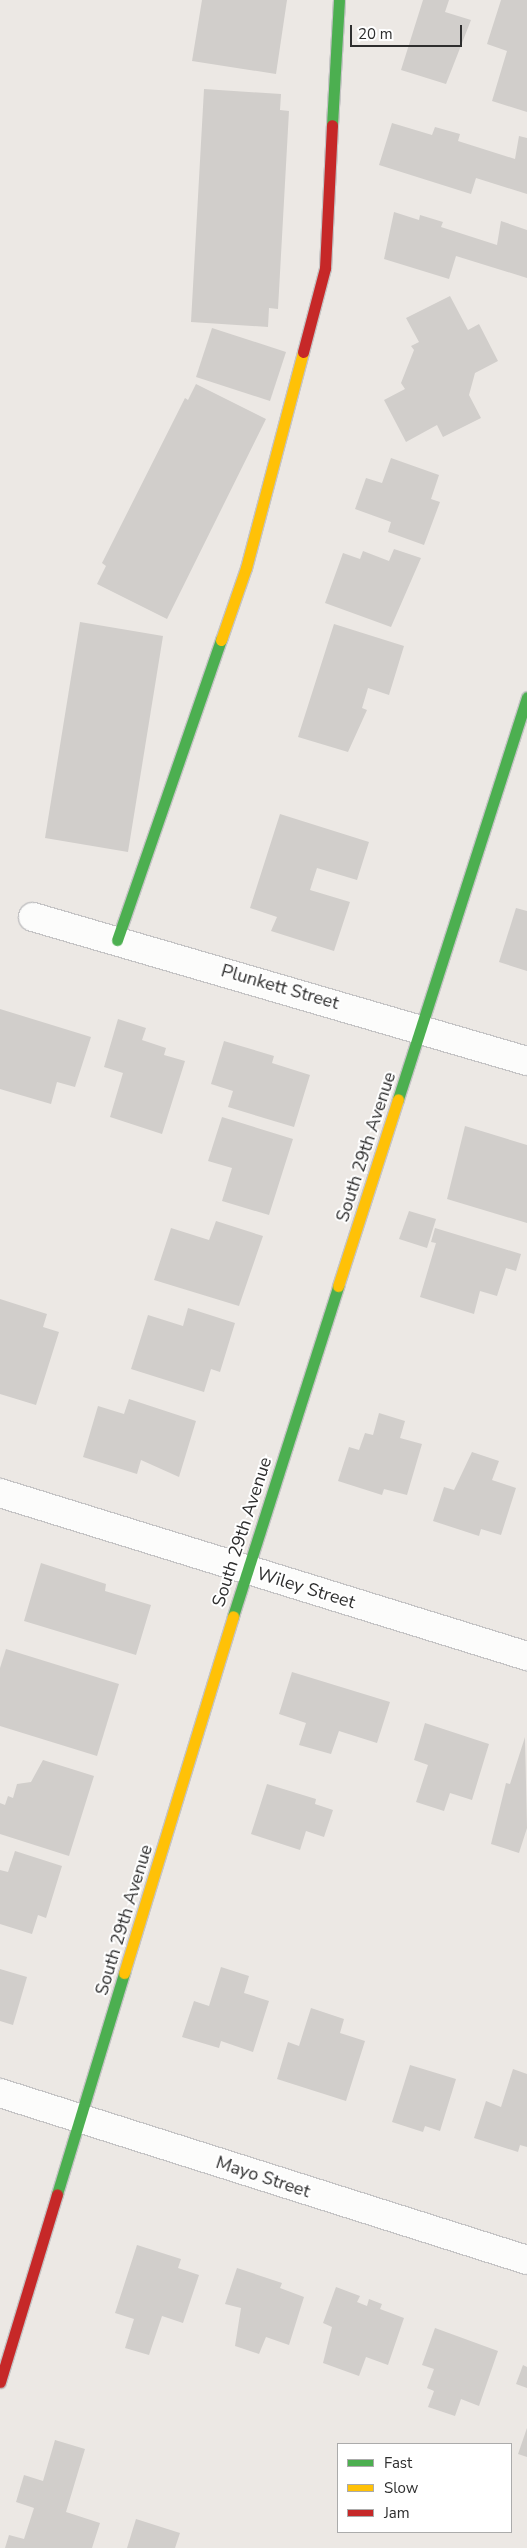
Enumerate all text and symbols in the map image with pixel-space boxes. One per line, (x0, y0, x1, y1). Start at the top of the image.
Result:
scale bar (352, 15, 464, 47)
text: 20 m (358, 24, 393, 44)
street label: Plunkett Street (219, 960, 341, 1014)
street label: South 29th Avenue (332, 1069, 400, 1225)
street label: South 29th Avenue (208, 1454, 276, 1610)
street label: Wiley Street (254, 1563, 358, 1613)
street label: South 29th Avenue (91, 1842, 157, 1998)
street label: Mayo Street (213, 2152, 313, 2202)
legend (337, 2443, 512, 2533)
text: Fast (384, 2453, 412, 2473)
text: Slow (384, 2478, 418, 2498)
text: Jam (384, 2503, 410, 2523)

